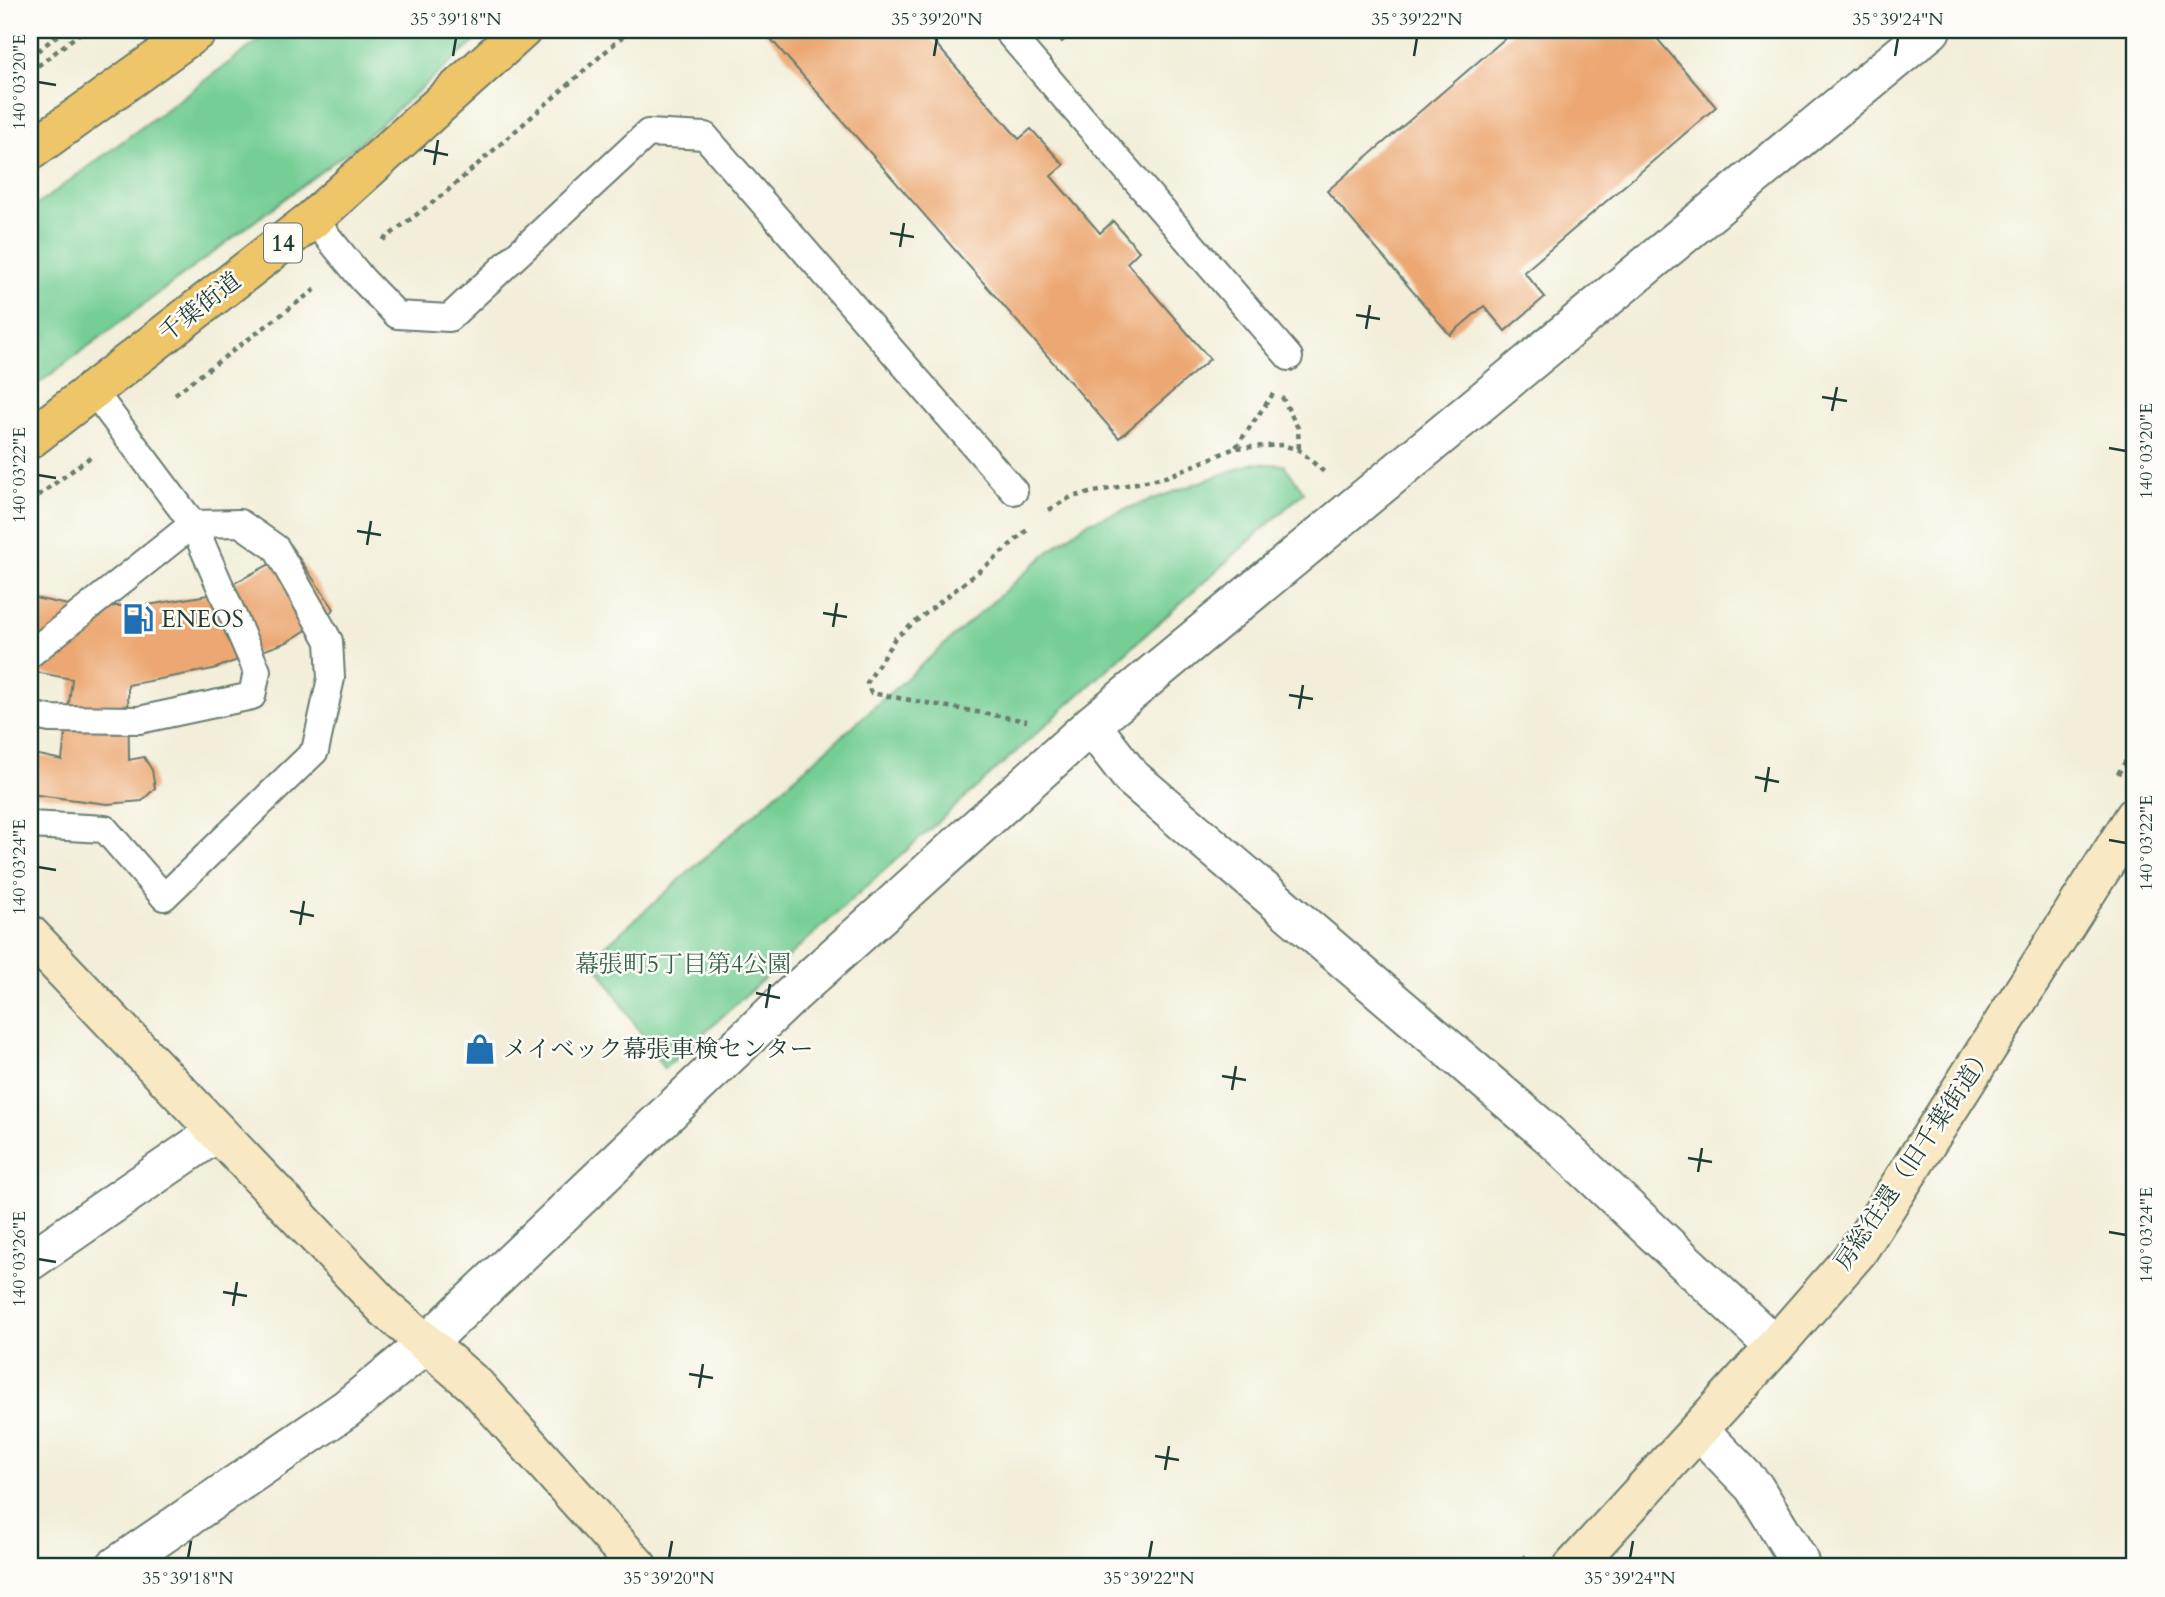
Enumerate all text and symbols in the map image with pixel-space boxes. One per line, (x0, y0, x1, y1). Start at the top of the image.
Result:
text: 35°39'18"N (410, 7, 502, 32)
text: 35°39'20"N (891, 7, 983, 32)
text: 35°39'22"N (1371, 7, 1463, 32)
text: 35°39'24"N (1852, 7, 1944, 32)
text: 140°03'20"E (7, 34, 32, 130)
road number: 14 (264, 224, 302, 262)
street label: 千葉街道 (152, 264, 248, 350)
text: 140°03'20"E (2134, 403, 2159, 499)
text: 140°03'22"E (7, 427, 32, 523)
fuel station icon: ENEOS (121, 602, 155, 636)
place label: ENEOS (161, 603, 244, 636)
text: 140°03'22"E (2134, 795, 2159, 891)
text: 140°03'24"E (7, 819, 32, 915)
park label: 幕張町5丁目第4公園 (575, 948, 791, 981)
shop icon: メイベック幕張車検センター (463, 1032, 497, 1066)
place label: メイベック幕張車検センター (503, 1033, 814, 1066)
street label: 房総往還（旧千葉街道） (1827, 1039, 2001, 1277)
text: 140°03'24"E (2134, 1187, 2159, 1283)
text: 140°03'26"E (7, 1211, 32, 1307)
text: 35°39'18"N (142, 1566, 234, 1591)
text: 35°39'20"N (623, 1566, 715, 1591)
text: 35°39'22"N (1103, 1566, 1195, 1591)
text: 35°39'24"N (1584, 1566, 1676, 1591)

